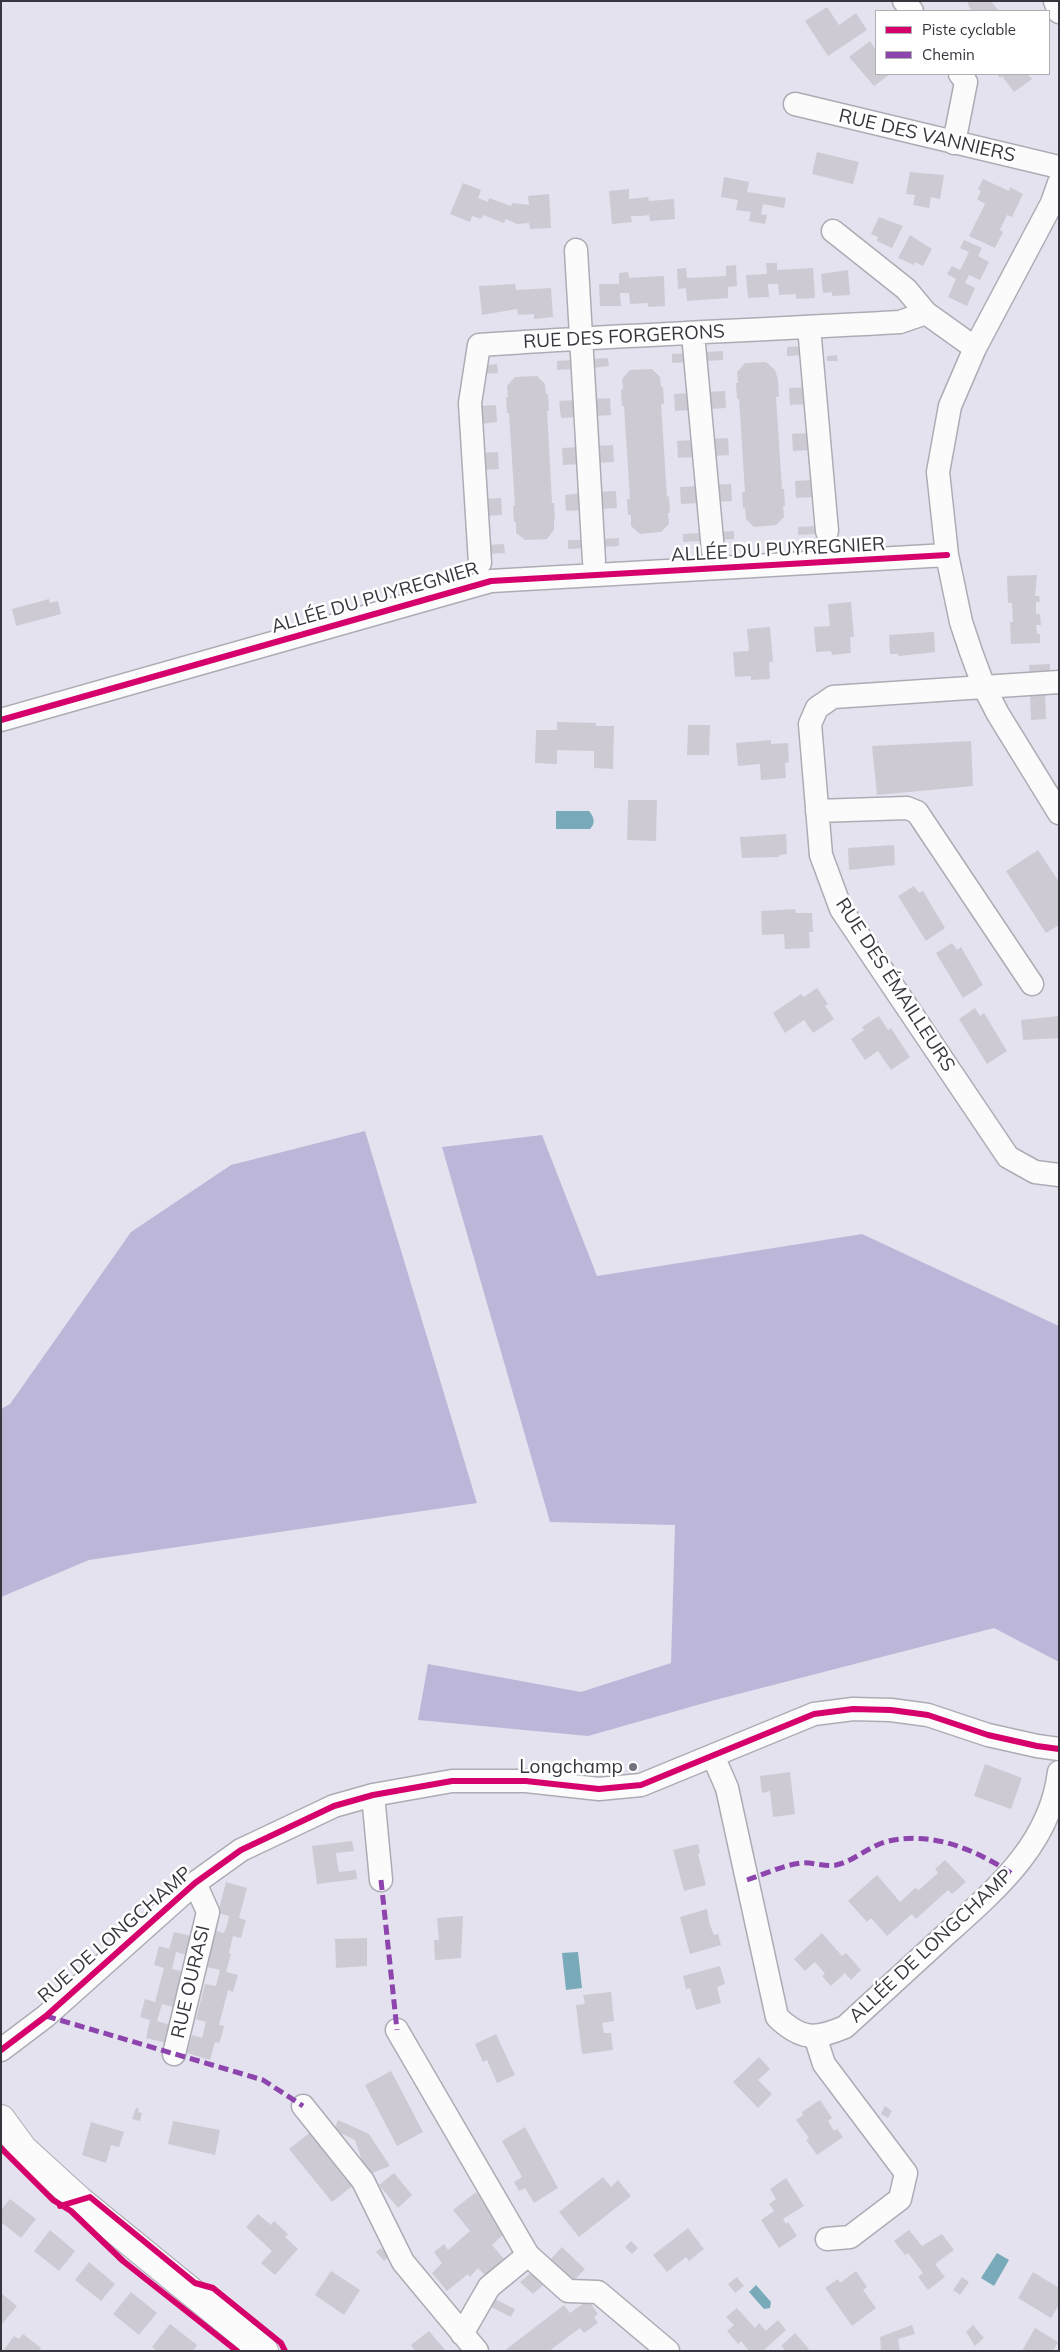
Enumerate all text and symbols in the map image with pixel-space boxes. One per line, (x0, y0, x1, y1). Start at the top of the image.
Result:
legend (875, 10, 1050, 75)
text: Piste cyclable (922, 20, 1016, 39)
text: Chemin (922, 45, 975, 64)
street label: RUE DES VANNIERS (836, 105, 1018, 167)
street label: RUE DES FORGERONS (523, 320, 725, 354)
street label: ALLÉE DU PUYREGNIER (670, 533, 886, 567)
street label: ALLÉE DU PUYREGNIER (269, 557, 481, 639)
street label: RUE DES ÉMAILLEURS (830, 894, 960, 1076)
place label: Longchamp (519, 1756, 623, 1778)
marker: Longchamp (627, 1761, 639, 1773)
street label: RUE DE LONGCHAMP (34, 1862, 196, 2008)
street label: ALLÉE DE LONGCHAMP (845, 1864, 1017, 2028)
street label: RUE OURASI (167, 1923, 215, 2041)

